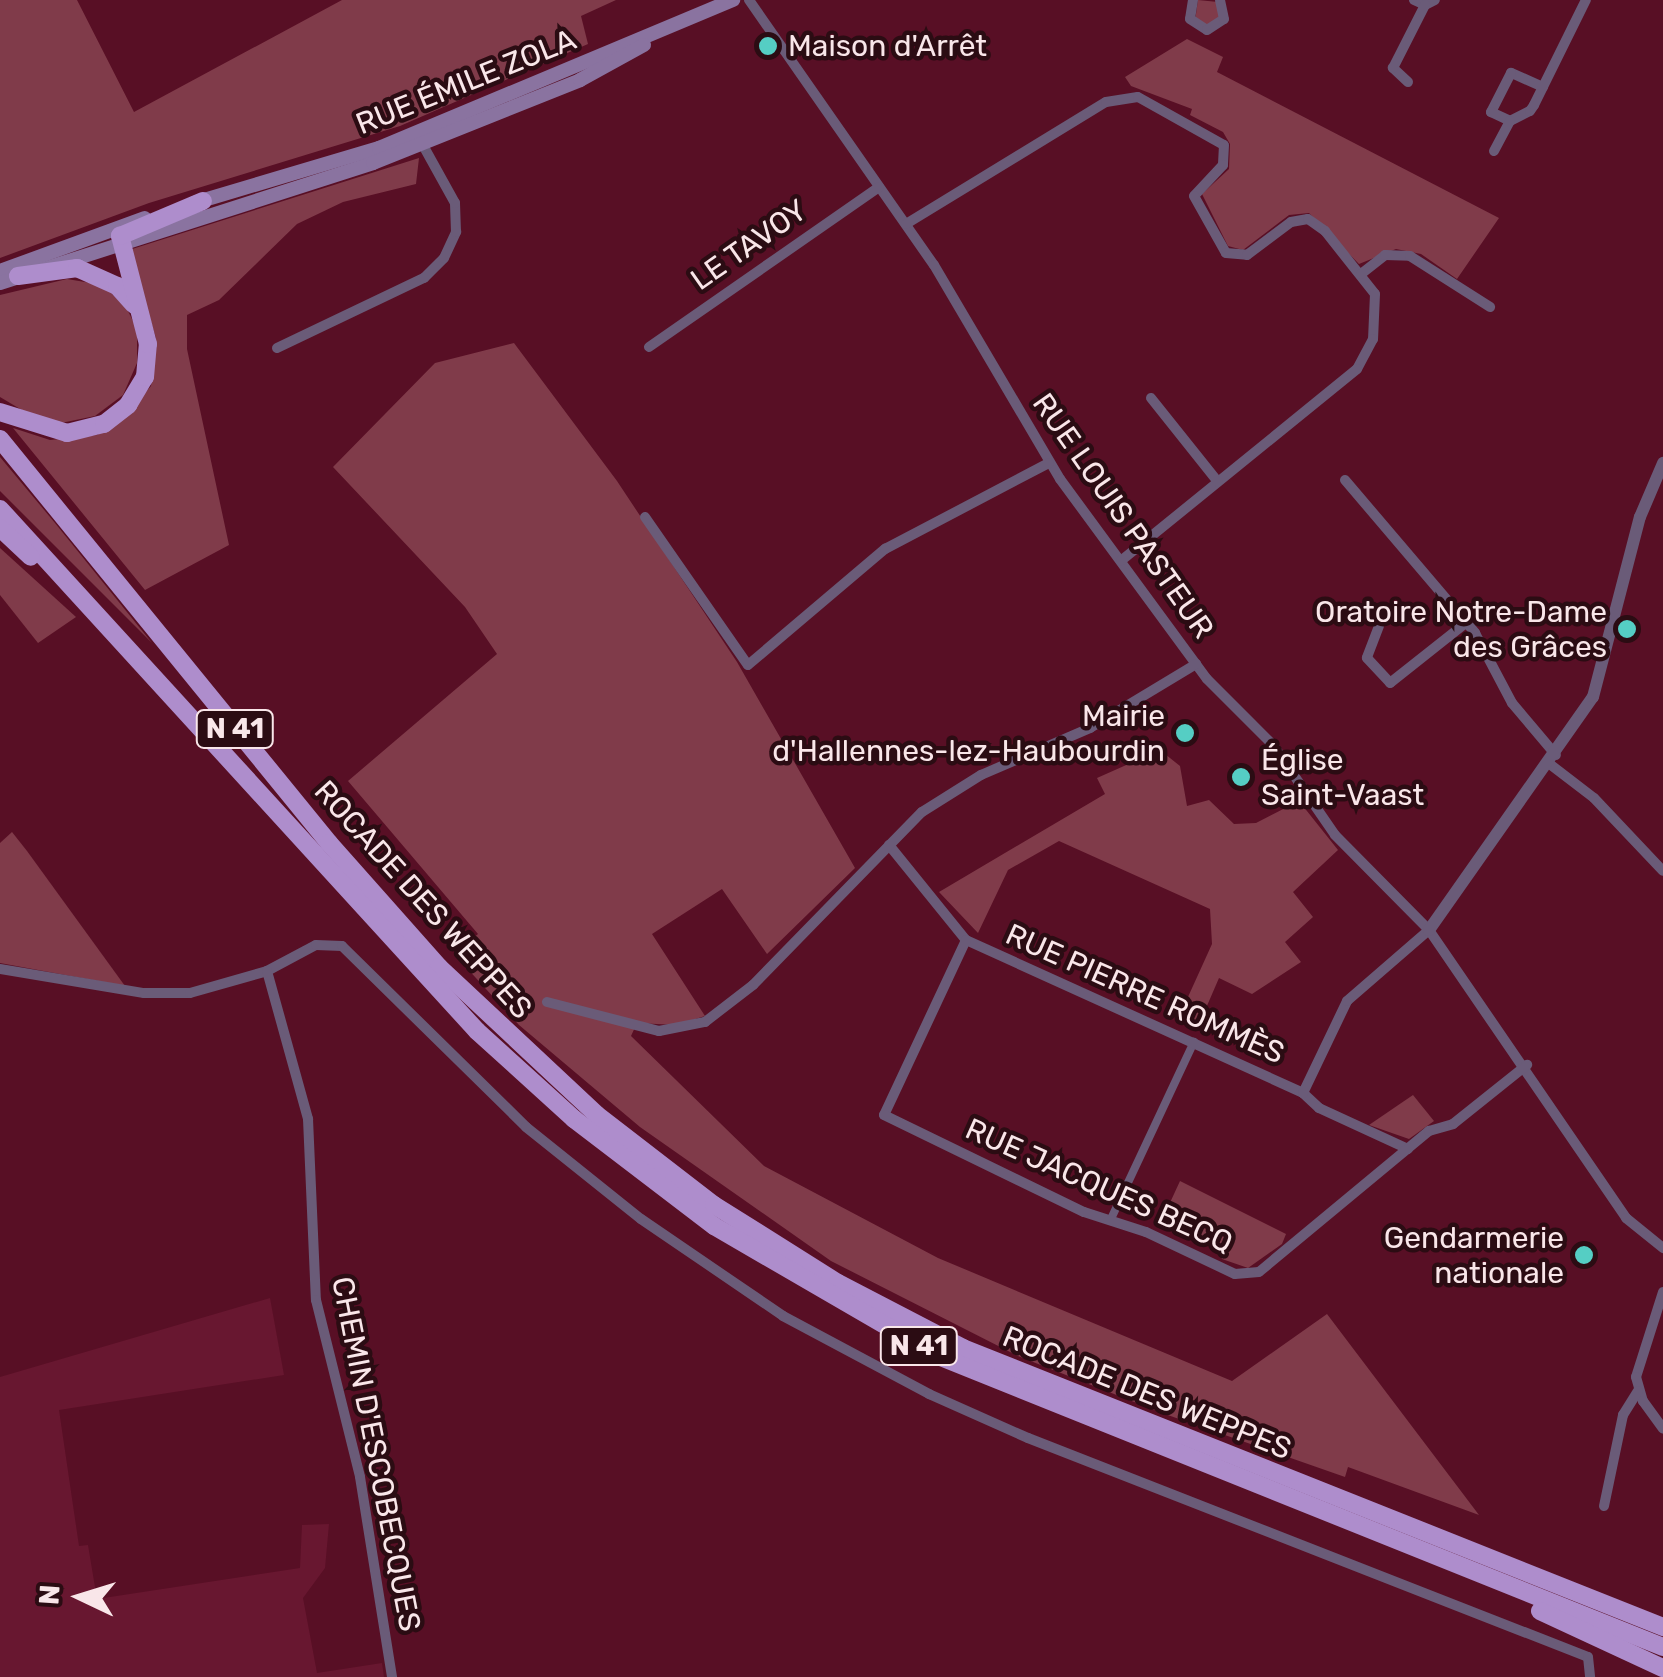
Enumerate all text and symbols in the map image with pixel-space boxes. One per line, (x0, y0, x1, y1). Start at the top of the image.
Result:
street label: RUE ÉMILE ZOLA (351, 21, 581, 143)
place label: Maison d'Arrêt (788, 28, 987, 64)
marker: Maison d'Arrêt (757, 35, 779, 57)
street label: LE TAVOY (684, 192, 814, 298)
street label: RUE LOUIS PASTEUR (1025, 387, 1221, 645)
place label: Oratoire Notre-Dame des Grâces (1315, 594, 1607, 664)
marker: Oratoire Notre-Dame des Grâces (1616, 618, 1638, 640)
place label: Mairie d'Hallennes-lez-Haubourdin (772, 698, 1165, 768)
road number: N 41 (195, 706, 275, 752)
marker: Mairie d'Hallennes-lez-Haubourdin (1174, 722, 1196, 744)
place label: Église Saint-Vaast (1261, 742, 1424, 812)
marker: Église Saint-Vaast (1230, 766, 1252, 788)
street label: ROCADE DES WEPPES (306, 773, 540, 1027)
street label: RUE PIERRE ROMMÈS (1000, 916, 1290, 1072)
street label: RUE JACQUES BECQ (960, 1111, 1238, 1261)
place label: Gendarmerie nationale (1384, 1220, 1564, 1290)
marker: Gendarmerie nationale (1573, 1244, 1595, 1266)
street label: CHEMIN D'ESCOBECQUES (324, 1274, 428, 1634)
street label: ROCADE DES WEPPES (997, 1319, 1297, 1467)
road number: N 41 (879, 1323, 959, 1369)
north arrow (30, 1547, 130, 1647)
text: N (32, 1584, 67, 1606)

